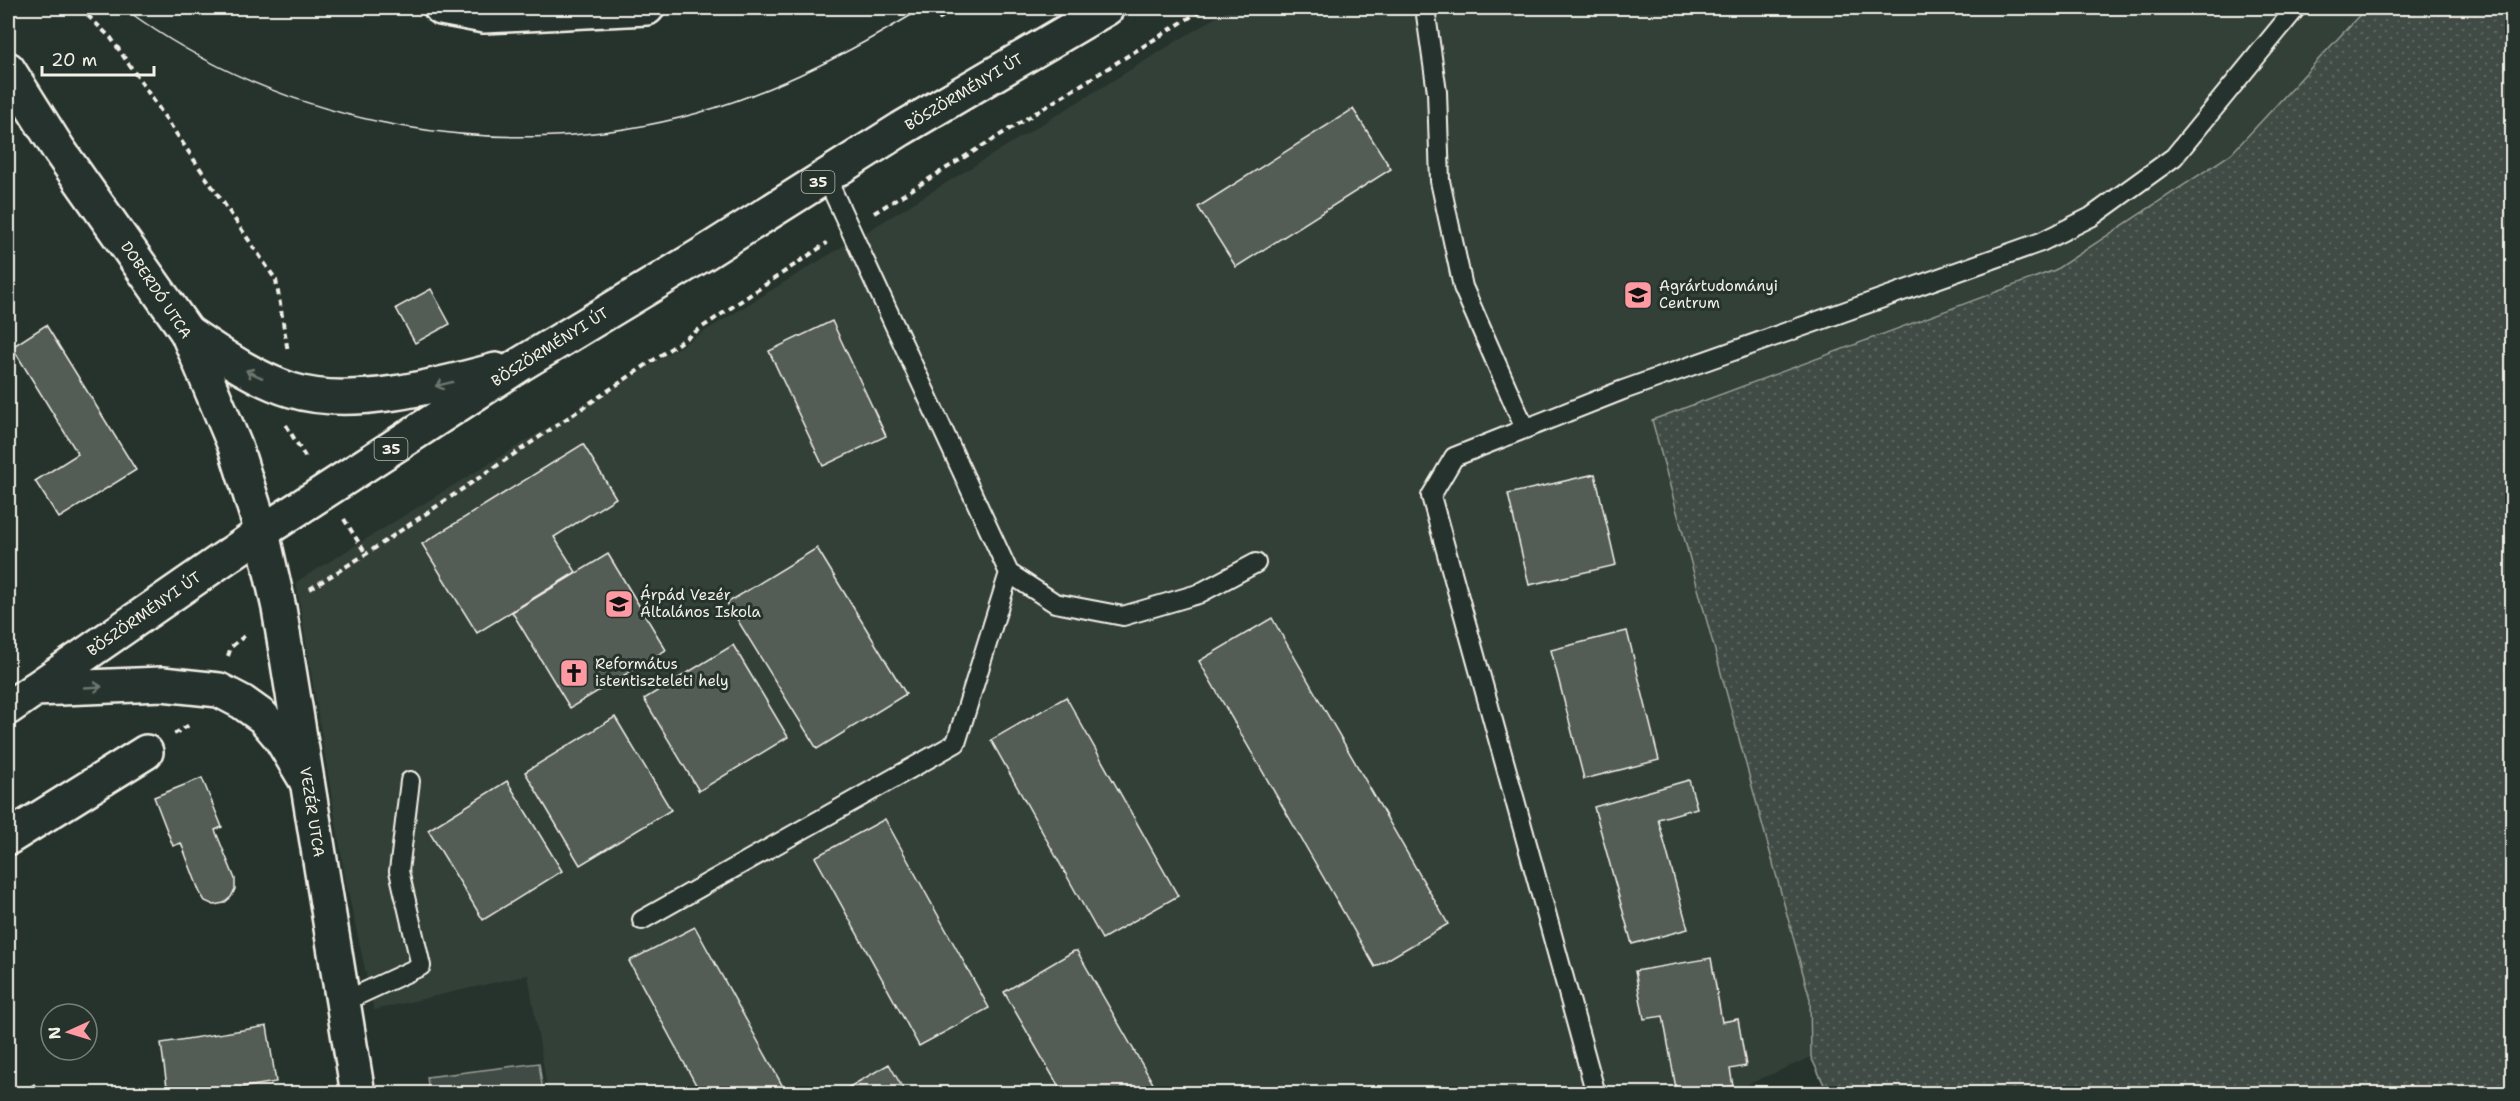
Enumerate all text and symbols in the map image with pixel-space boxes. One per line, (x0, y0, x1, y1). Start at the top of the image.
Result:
scale bar (42, 39, 154, 77)
text: 20 m (51, 48, 97, 72)
street label: BÖSZÖRMÉNYI ÚT (901, 48, 1027, 135)
road number: 35 (802, 171, 834, 193)
street label: DOBERDÓ UTCA (116, 237, 197, 343)
place label: Agrártudományi Centrum (1659, 276, 1778, 313)
school or university icon: Agrártudományi Centrum (1622, 279, 1654, 311)
street label: BÖSZÖRMÉNYI ÚT (487, 302, 612, 391)
one-way arrow (246, 367, 264, 379)
one-way arrow (434, 379, 453, 390)
road number: 35 (374, 438, 408, 460)
street label: BÖSZÖRMÉNYI ÚT (83, 566, 205, 661)
place label: Árpád Vezér Általános Iskola (640, 584, 762, 622)
school or university icon: Árpád Vezér Általános Iskola (603, 588, 635, 620)
place label: Református istentiszteleti hely (595, 654, 729, 691)
church icon: Református istentiszteleti hely (558, 657, 590, 689)
one-way arrow (83, 681, 103, 692)
street label: VEZÉR UTCA (295, 765, 330, 859)
north arrow (39, 1002, 99, 1062)
text: N (44, 1026, 65, 1040)

